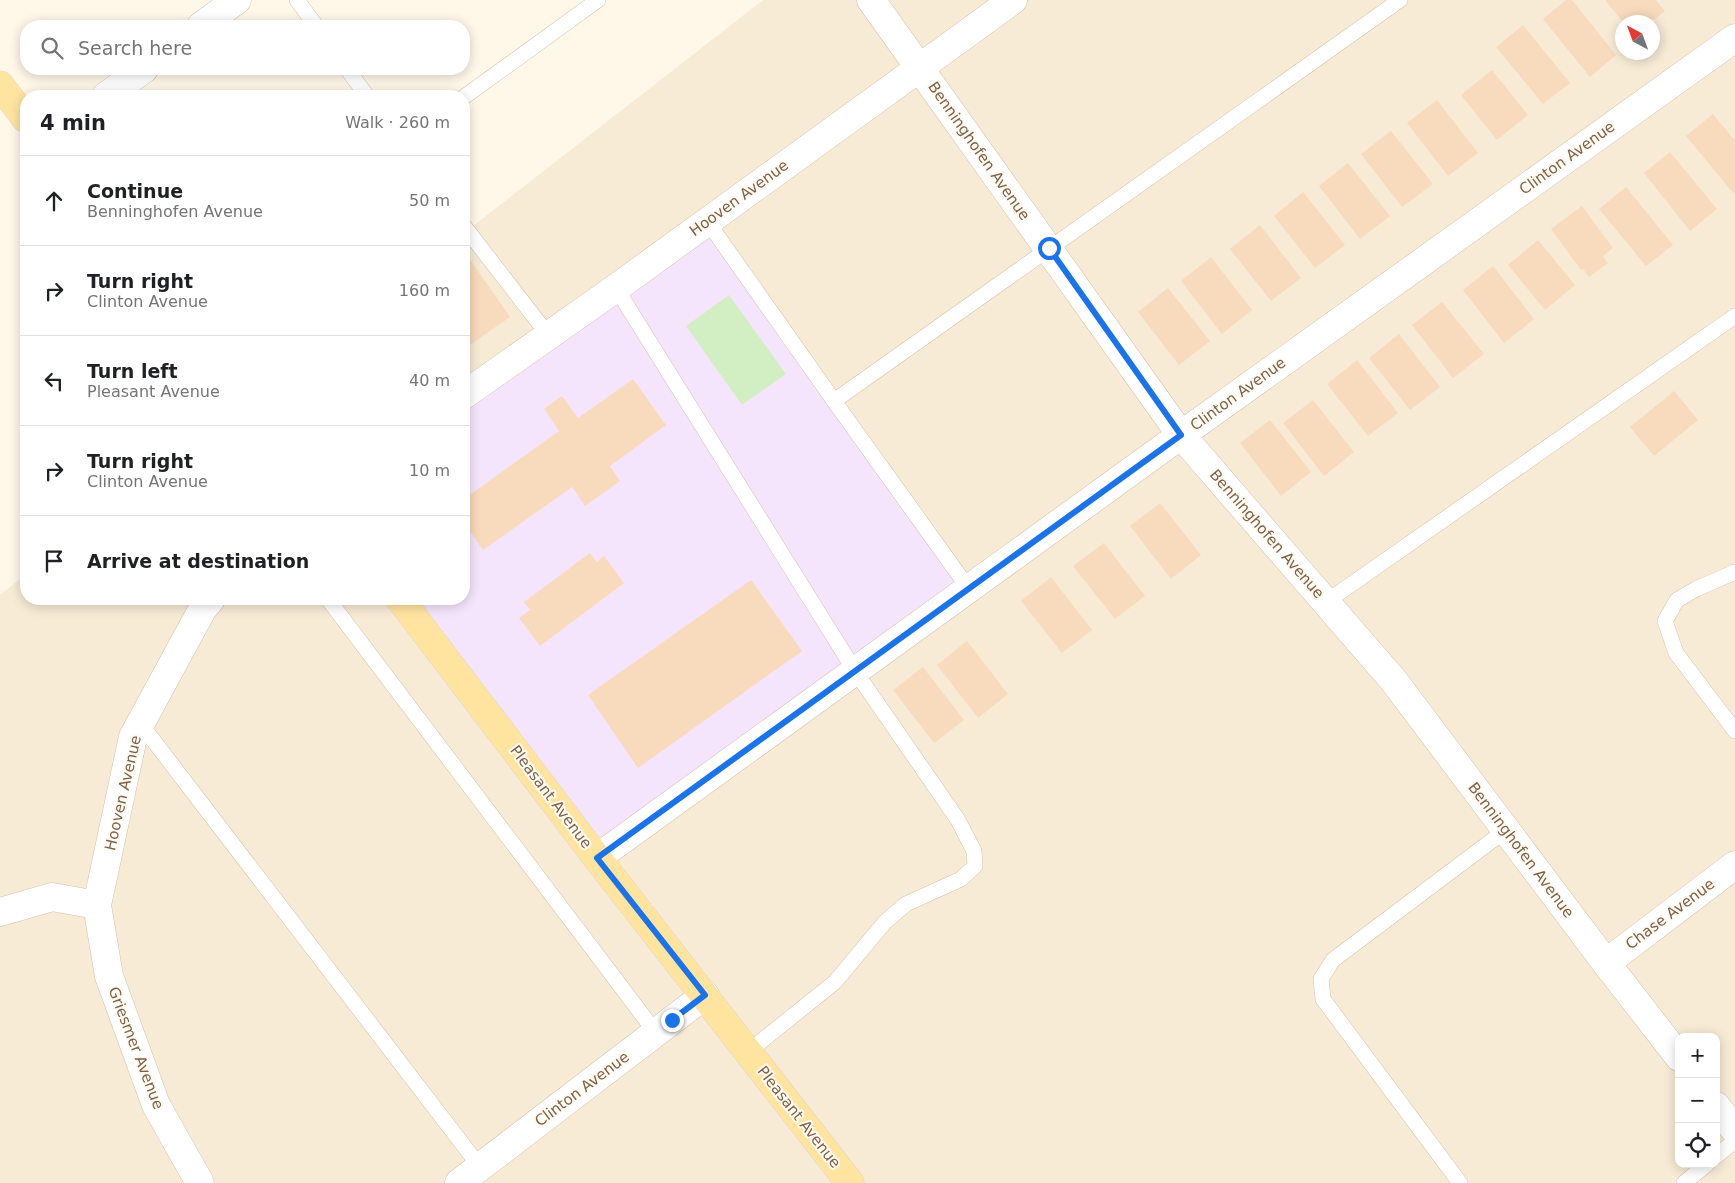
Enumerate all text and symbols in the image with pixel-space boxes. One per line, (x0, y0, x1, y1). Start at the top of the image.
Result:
north arrow (1615, 15, 1660, 60)
search box (20, 20, 470, 75)
icon: search (38, 34, 66, 62)
text: Search here (78, 37, 192, 59)
street label: Benninghofen Avenue (924, 78, 1034, 224)
text: 4 min (40, 111, 106, 135)
text: Walk · 260 m (345, 113, 450, 132)
street label: Clinton Avenue (1516, 117, 1618, 199)
street label: Hooven Avenue (686, 156, 792, 240)
text: Continue (87, 180, 183, 202)
icon: ahead (40, 187, 68, 215)
text: 50 m (409, 191, 450, 210)
text: Benninghofen Avenue (87, 202, 263, 221)
route start (1038, 237, 1061, 260)
text: Turn right (87, 270, 193, 292)
icon: right (40, 277, 68, 305)
text: 160 m (399, 281, 450, 300)
text: Clinton Avenue (87, 292, 208, 311)
street label: Clinton Avenue (1187, 353, 1289, 435)
text: Turn left (87, 360, 178, 382)
icon: left (40, 367, 68, 395)
text: 40 m (409, 371, 450, 390)
text: Pleasant Avenue (87, 382, 220, 401)
text: Turn right (87, 450, 193, 472)
icon: right (40, 457, 68, 485)
text: 10 m (409, 461, 450, 480)
street label: Benninghofen Avenue (1206, 466, 1328, 602)
text: Clinton Avenue (87, 472, 208, 491)
icon: arrive (40, 547, 68, 575)
text: Arrive at destination (87, 550, 309, 572)
street label: Hooven Avenue (101, 734, 145, 852)
street label: Pleasant Avenue (506, 742, 596, 852)
street label: Benninghofen Avenue (1464, 779, 1578, 921)
street label: Chase Avenue (1622, 875, 1718, 953)
street label: Griesmer Avenue (104, 984, 168, 1112)
route end (661, 1009, 684, 1032)
map controls (1675, 1033, 1720, 1168)
button: + (1675, 1033, 1720, 1078)
street label: Clinton Avenue (531, 1048, 633, 1130)
street label: Pleasant Avenue (754, 1062, 844, 1172)
button: − (1675, 1078, 1720, 1123)
button: locate (1675, 1123, 1720, 1168)

